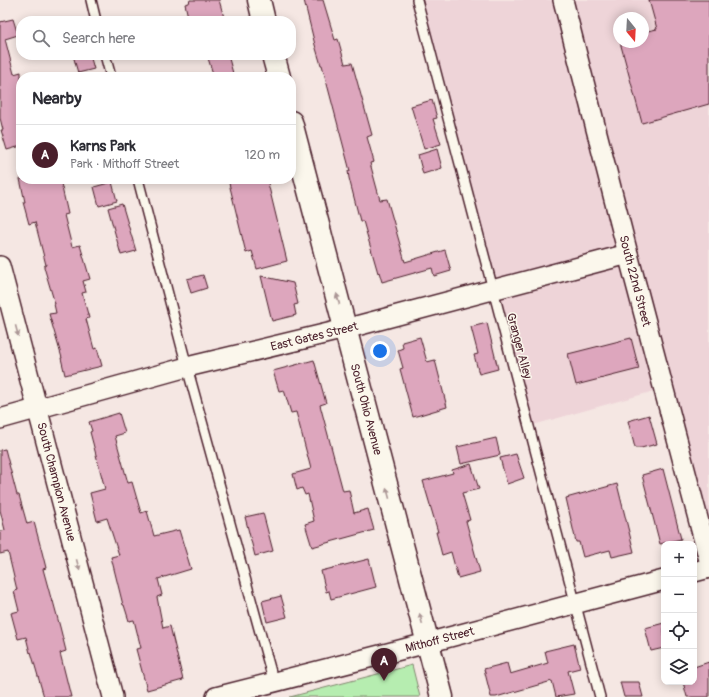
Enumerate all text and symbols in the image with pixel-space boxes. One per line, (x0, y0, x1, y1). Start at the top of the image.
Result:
north arrow (613, 12, 649, 48)
search box (16, 16, 296, 60)
icon: search (30, 27, 52, 49)
text: Search here (62, 29, 135, 48)
text: Nearby (32, 88, 81, 109)
text: Karns Park (70, 137, 136, 156)
text: A (41, 147, 49, 163)
text: 120 m (244, 147, 280, 163)
text: Park · Mithoff Street (70, 156, 179, 172)
street label: South 22nd Street (616, 234, 654, 328)
one-way arrow (334, 293, 340, 306)
street label: Granger Alley (503, 311, 535, 381)
street label: East Gates Street (269, 318, 360, 354)
one-way arrow (14, 325, 20, 337)
your location (370, 341, 390, 361)
street label: South Ohio Avenue (347, 362, 386, 457)
street label: South Champion Avenue (34, 421, 79, 543)
one-way arrow (385, 487, 391, 499)
map controls (661, 541, 697, 685)
button: + (661, 541, 697, 577)
one-way arrow (76, 558, 82, 571)
button: − (661, 577, 697, 613)
one-way arrow (418, 612, 424, 624)
button: locate (661, 613, 697, 649)
street label: Mithoff Street (404, 623, 476, 656)
pin: A (371, 648, 397, 681)
button: layers (661, 649, 697, 685)

